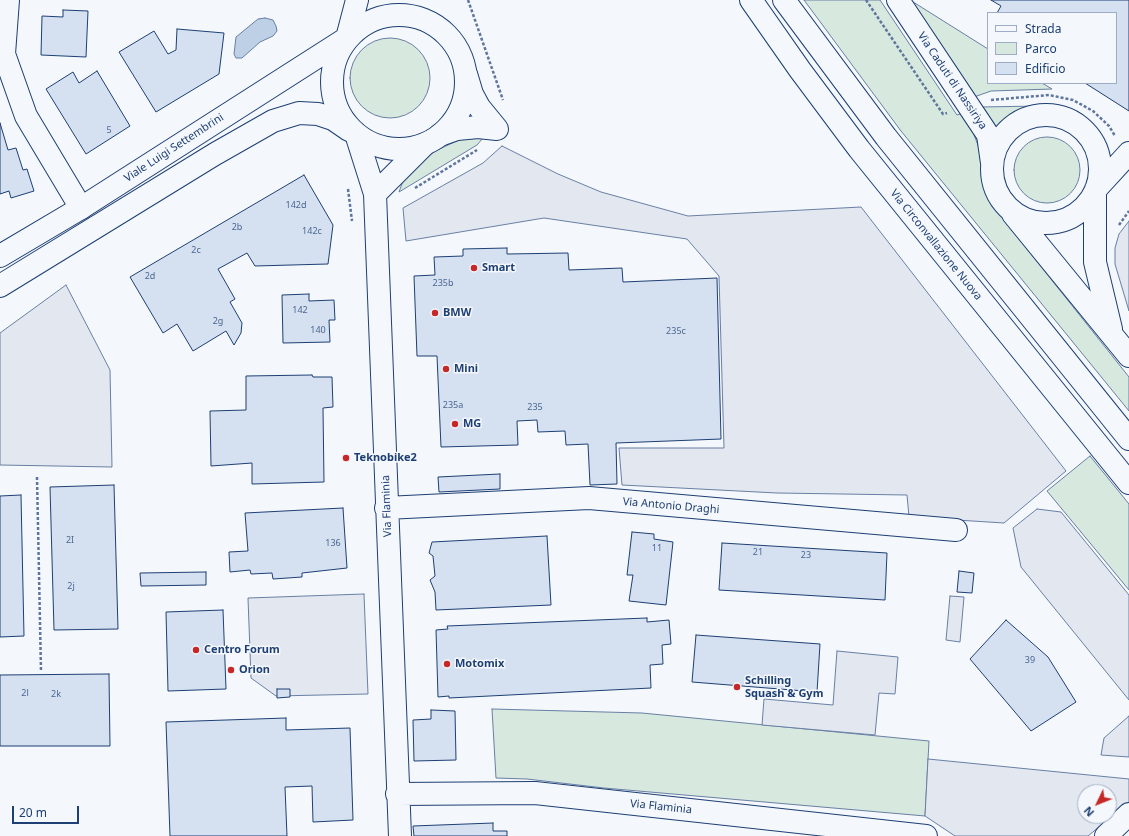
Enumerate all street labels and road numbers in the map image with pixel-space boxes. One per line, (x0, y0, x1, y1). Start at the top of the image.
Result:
street label: Via Caduti di Nassiriya (915, 30, 989, 132)
street label: Viale Luigi Settembrini (122, 111, 226, 185)
street label: Via Circonvallazione Nuova (887, 187, 985, 303)
street label: Via Flaminia (379, 475, 395, 537)
street label: Via Antonio Draghi (622, 495, 720, 517)
street label: Via Flaminia (629, 797, 693, 817)

